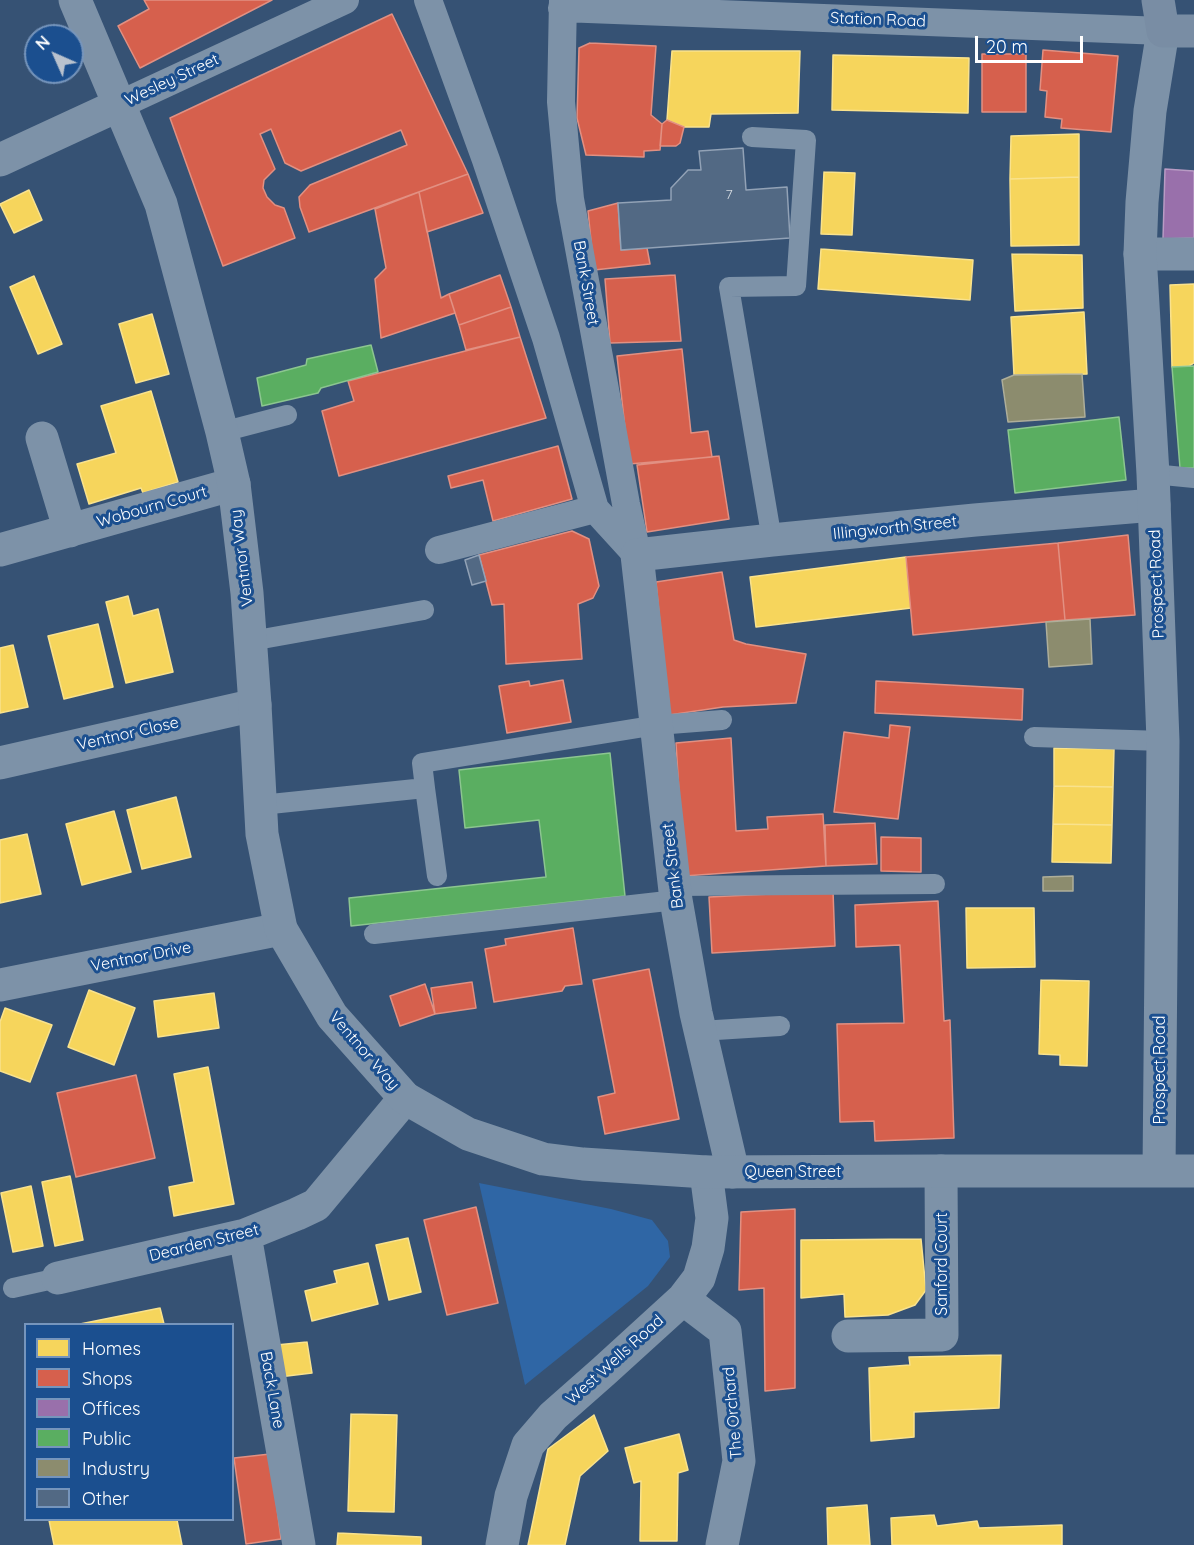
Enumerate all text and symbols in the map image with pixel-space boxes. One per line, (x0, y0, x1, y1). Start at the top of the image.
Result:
street label: Station Road (830, 9, 926, 31)
north arrow (24, 24, 84, 84)
scale bar (978, 24, 1086, 62)
text: N (31, 31, 54, 54)
text: 20 m (986, 35, 1028, 58)
street label: Wesley Street (122, 50, 222, 110)
house number: 7 (725, 187, 733, 203)
street label: Bank Street (569, 239, 603, 327)
street label: Wobourn Court (95, 482, 209, 532)
street label: Ventnor Way (227, 508, 257, 608)
street label: Illingworth Street (832, 512, 958, 544)
street label: Prospect Road (1146, 529, 1168, 639)
street label: Ventnor Close (75, 713, 181, 755)
street label: Bank Street (658, 822, 688, 910)
street label: Ventnor Drive (89, 938, 193, 976)
street label: Ventnor Way (325, 1008, 403, 1094)
street label: Prospect Road (1150, 1015, 1170, 1125)
street label: Queen Street (745, 1162, 841, 1182)
street label: Sanford Court (932, 1212, 952, 1316)
street label: Dearden Street (147, 1220, 261, 1266)
street label: West Wells Road (562, 1311, 668, 1409)
legend (24, 1323, 234, 1521)
text: Homes (82, 1337, 141, 1360)
street label: Back Lane (256, 1350, 288, 1430)
street label: The Orchard (719, 1366, 747, 1460)
text: Shops (82, 1367, 133, 1390)
text: Offices (82, 1397, 141, 1420)
text: Public (82, 1427, 131, 1450)
text: Industry (82, 1457, 150, 1480)
text: Other (82, 1487, 129, 1510)

